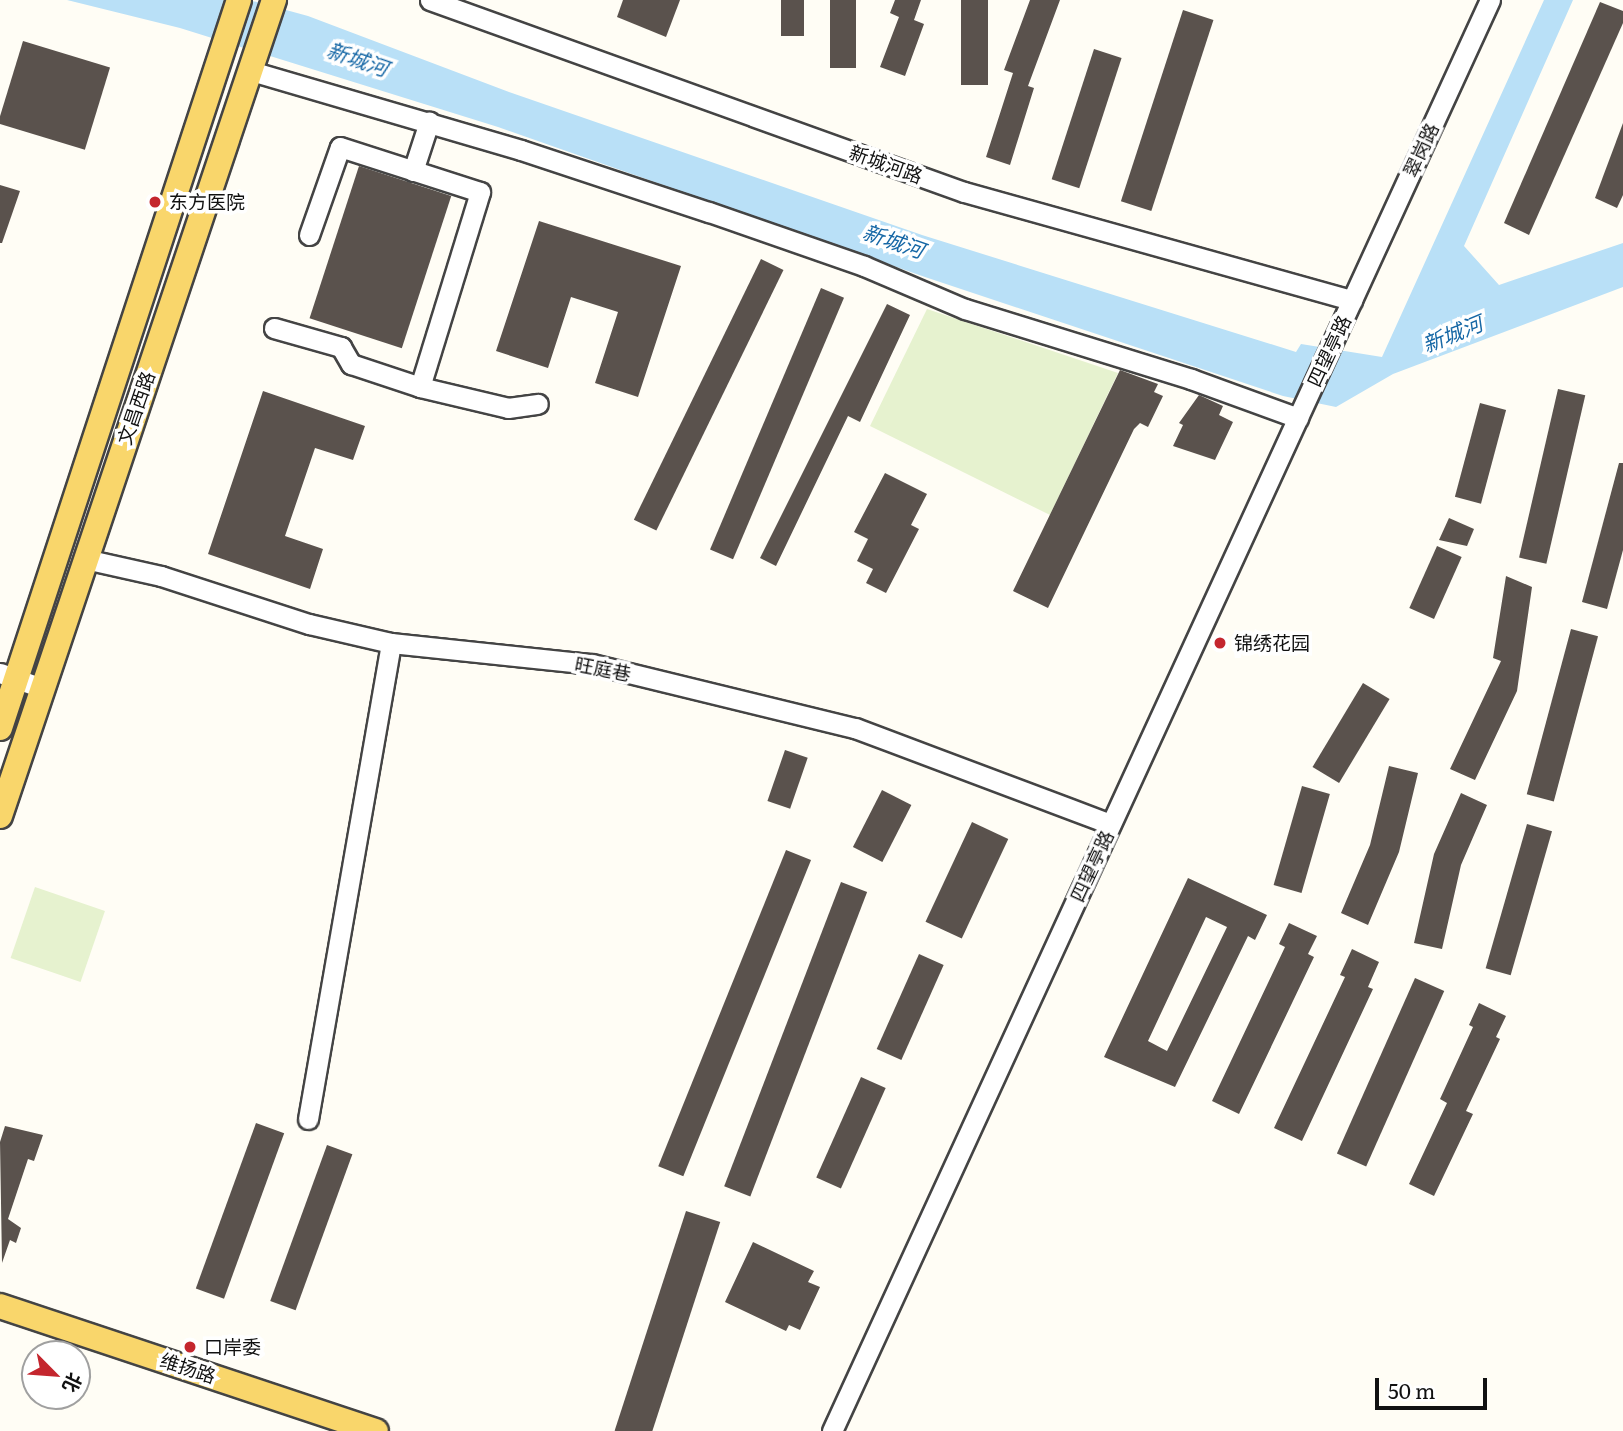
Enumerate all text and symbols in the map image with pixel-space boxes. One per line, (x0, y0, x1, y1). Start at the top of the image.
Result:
water label: 新城河 (324, 36, 392, 80)
street label: 翠岗路 (1399, 119, 1443, 181)
street label: 新城河路 (846, 140, 926, 188)
place label: 东方医院 (169, 191, 245, 213)
marker: 东方医院 (147, 194, 163, 210)
water label: 新城河 (860, 218, 928, 262)
water label: 新城河 (1418, 310, 1486, 356)
street label: 四望亭路 (1303, 312, 1355, 390)
street label: 文昌西路 (113, 368, 159, 448)
place label: 锦绣花园 (1234, 632, 1310, 654)
marker: 锦绣花园 (1212, 635, 1228, 651)
street label: 旺庭巷 (573, 652, 633, 686)
street label: 四望亭路 (1066, 827, 1118, 905)
place label: 口岸委 (204, 1336, 261, 1358)
marker: 口岸委 (182, 1339, 198, 1355)
north arrow (21, 1340, 91, 1410)
street label: 维扬路 (157, 1348, 219, 1388)
scale bar (1378, 1364, 1490, 1408)
text: 北 (57, 1368, 90, 1398)
text: 50 m (1388, 1374, 1435, 1405)

